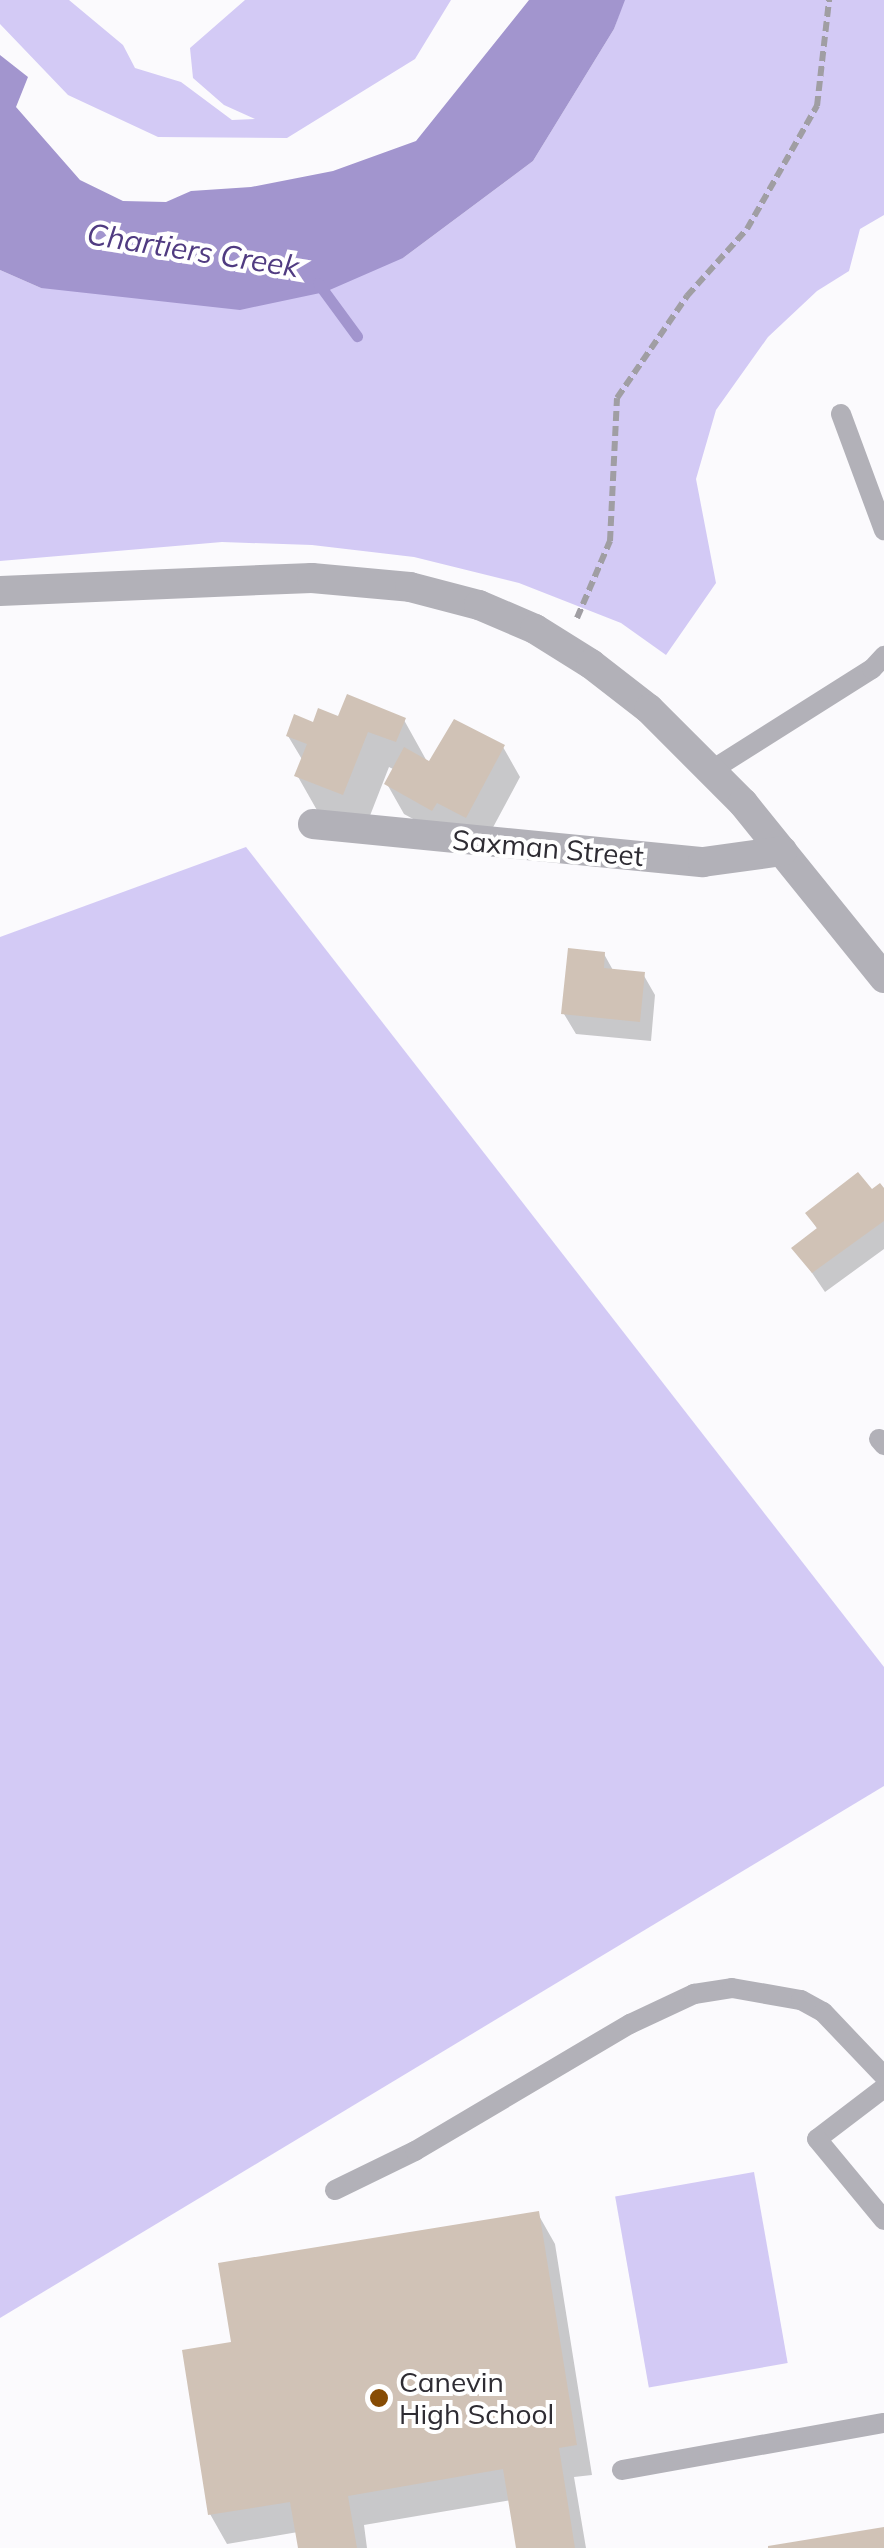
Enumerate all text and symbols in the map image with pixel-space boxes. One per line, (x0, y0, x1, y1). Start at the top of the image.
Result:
water label: Chartiers Creek (84, 215, 302, 285)
street label: Saxman Street (451, 823, 645, 873)
place label: Canevin High School (399, 2365, 554, 2431)
marker: Canevin High School (368, 2387, 390, 2409)

